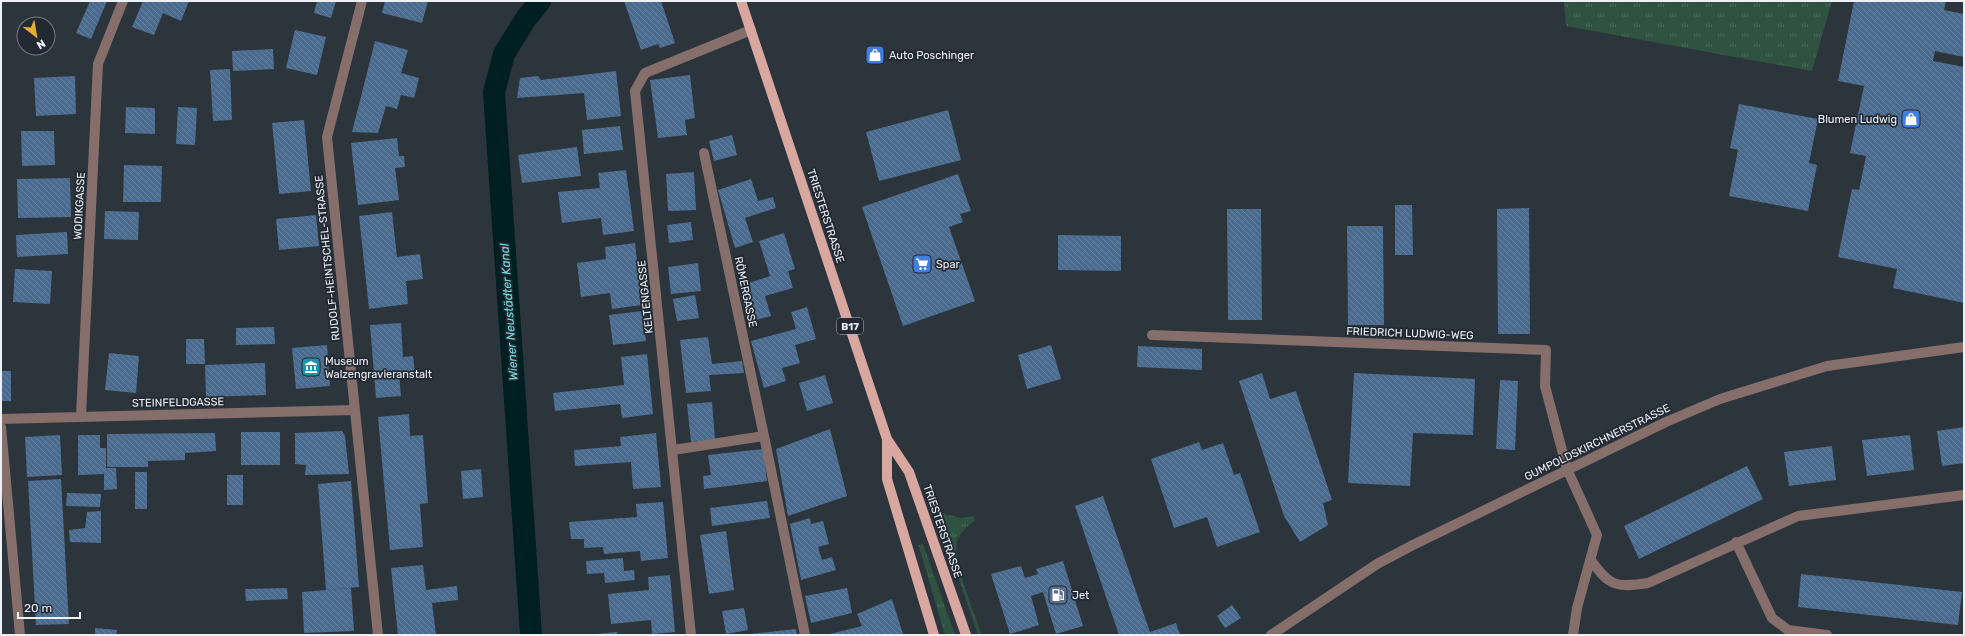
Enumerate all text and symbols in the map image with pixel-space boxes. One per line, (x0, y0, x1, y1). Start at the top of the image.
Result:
north arrow (16, 16, 56, 56)
text: N (34, 37, 48, 52)
shop icon: Auto Poschinger (864, 44, 886, 66)
place label: Auto Poschinger (889, 49, 975, 62)
shop icon: Blumen Ludwig (1900, 108, 1922, 130)
place label: Blumen Ludwig (1818, 113, 1897, 126)
street label: TRIESTERSTRASSE (804, 167, 847, 265)
street label: WODIKGASSE (71, 171, 88, 240)
street label: RUDOLF-HEINTSCHEL-STRASSE (312, 174, 343, 341)
water label: Wiener Neustädter Kanal (497, 242, 521, 381)
supermarket icon: Spar (911, 253, 933, 275)
street label: RÖMERGASSE (732, 255, 759, 329)
place label: Spar (936, 258, 960, 271)
street label: KELTENGASSE (635, 259, 656, 334)
road number: B17 (837, 318, 863, 334)
street label: FRIEDRICH LUDWIG-WEG (1346, 325, 1474, 342)
place label: Museum Walzengravieranstalt (325, 355, 433, 381)
museum icon: Museum Walzengravieranstalt (300, 356, 322, 378)
street label: STEINFELDGASSE (132, 395, 225, 410)
street label: GUMPOLDSKIRCHNERSTRASSE (1522, 401, 1672, 483)
street label: TRIESTERSTRASSE (920, 483, 965, 580)
fuel station icon: Jet (1047, 584, 1069, 606)
place label: Jet (1072, 589, 1090, 602)
scale bar (18, 594, 80, 620)
text: 20 m (24, 601, 52, 615)

